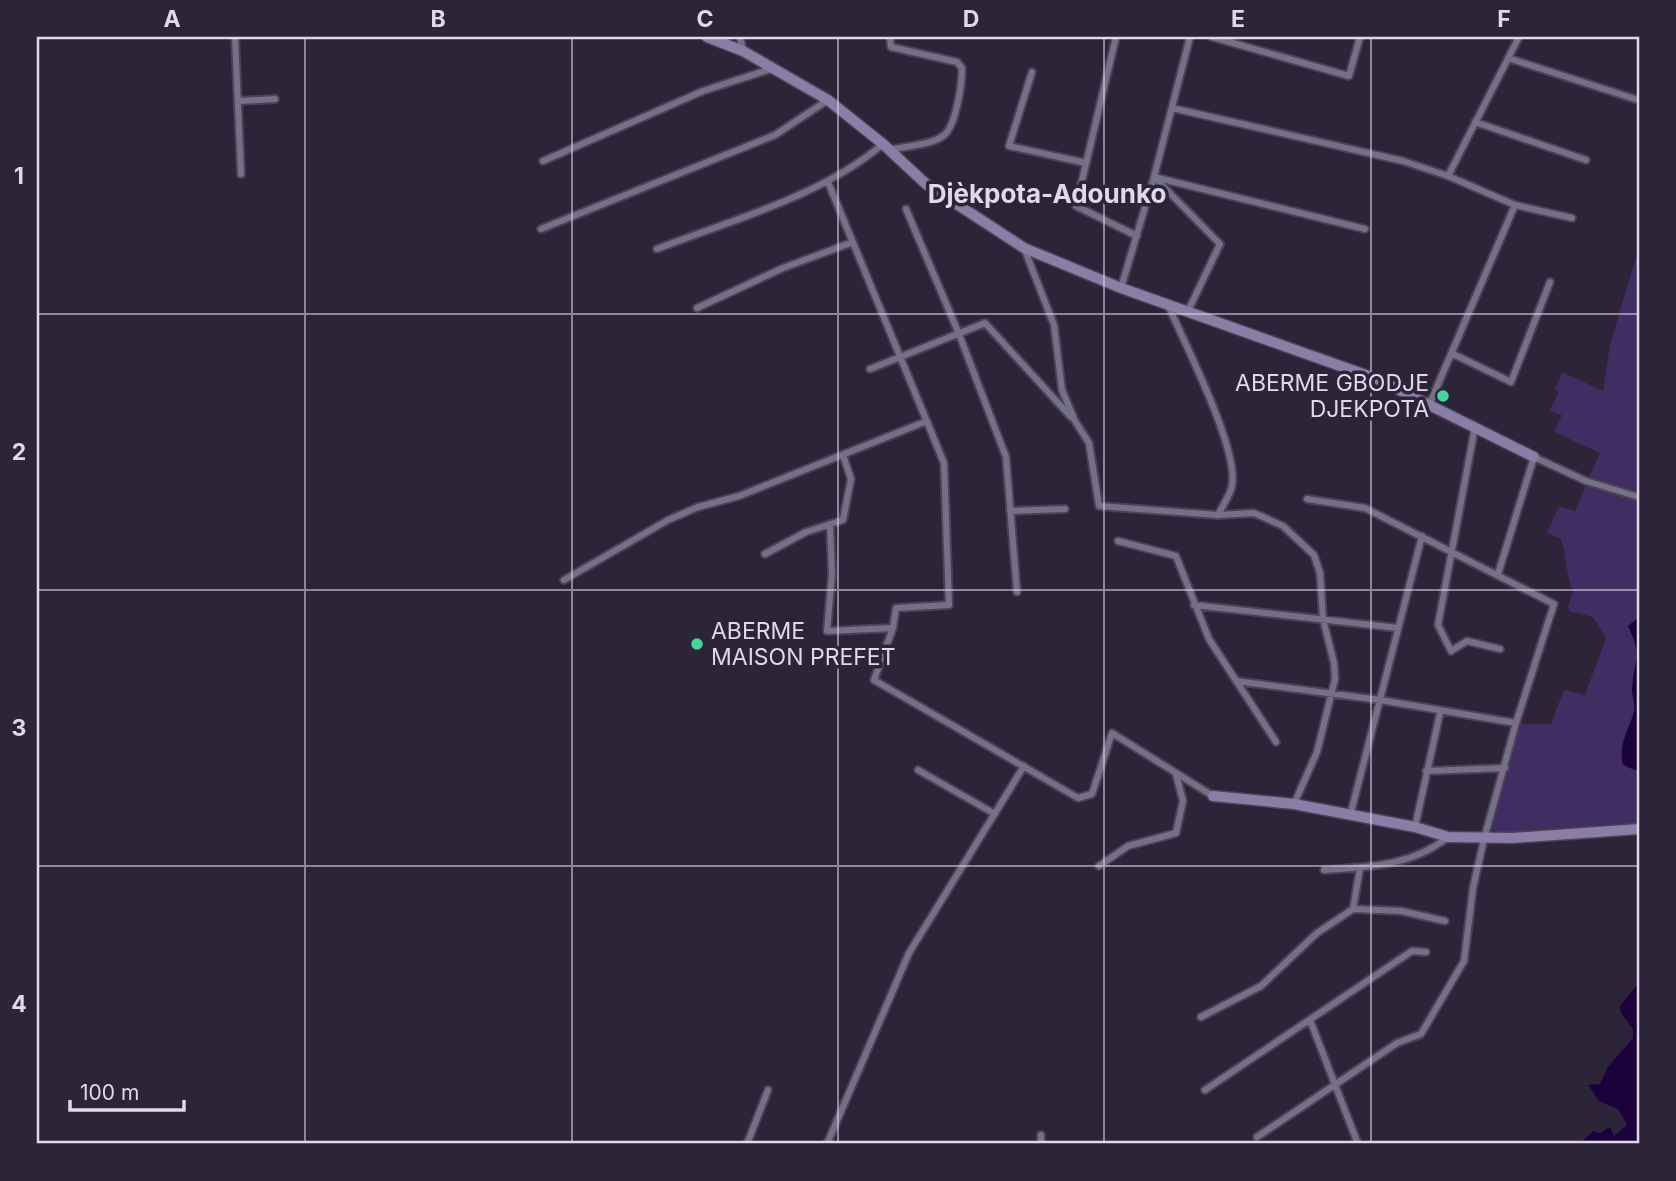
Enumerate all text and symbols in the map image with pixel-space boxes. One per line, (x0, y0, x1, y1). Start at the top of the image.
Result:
text: A (163, 5, 181, 33)
text: B (430, 5, 446, 33)
text: C (696, 5, 714, 33)
text: D (963, 5, 979, 33)
text: E (1231, 5, 1245, 33)
text: F (1497, 5, 1511, 33)
text: 1 (14, 162, 24, 190)
district label: Djèkpota-Adounko (928, 178, 1166, 209)
place label: ABERME GBODJE DJEKPOTA (1235, 369, 1429, 423)
marker: ABERME GBODJE DJEKPOTA (1435, 388, 1451, 404)
text: 2 (12, 438, 26, 466)
place label: ABERME MAISON PREFET (711, 617, 896, 671)
marker: ABERME MAISON PREFET (689, 636, 705, 652)
text: 3 (12, 714, 26, 742)
text: 4 (11, 990, 27, 1018)
scale bar (70, 1069, 184, 1113)
text: 100 m (80, 1080, 139, 1105)

